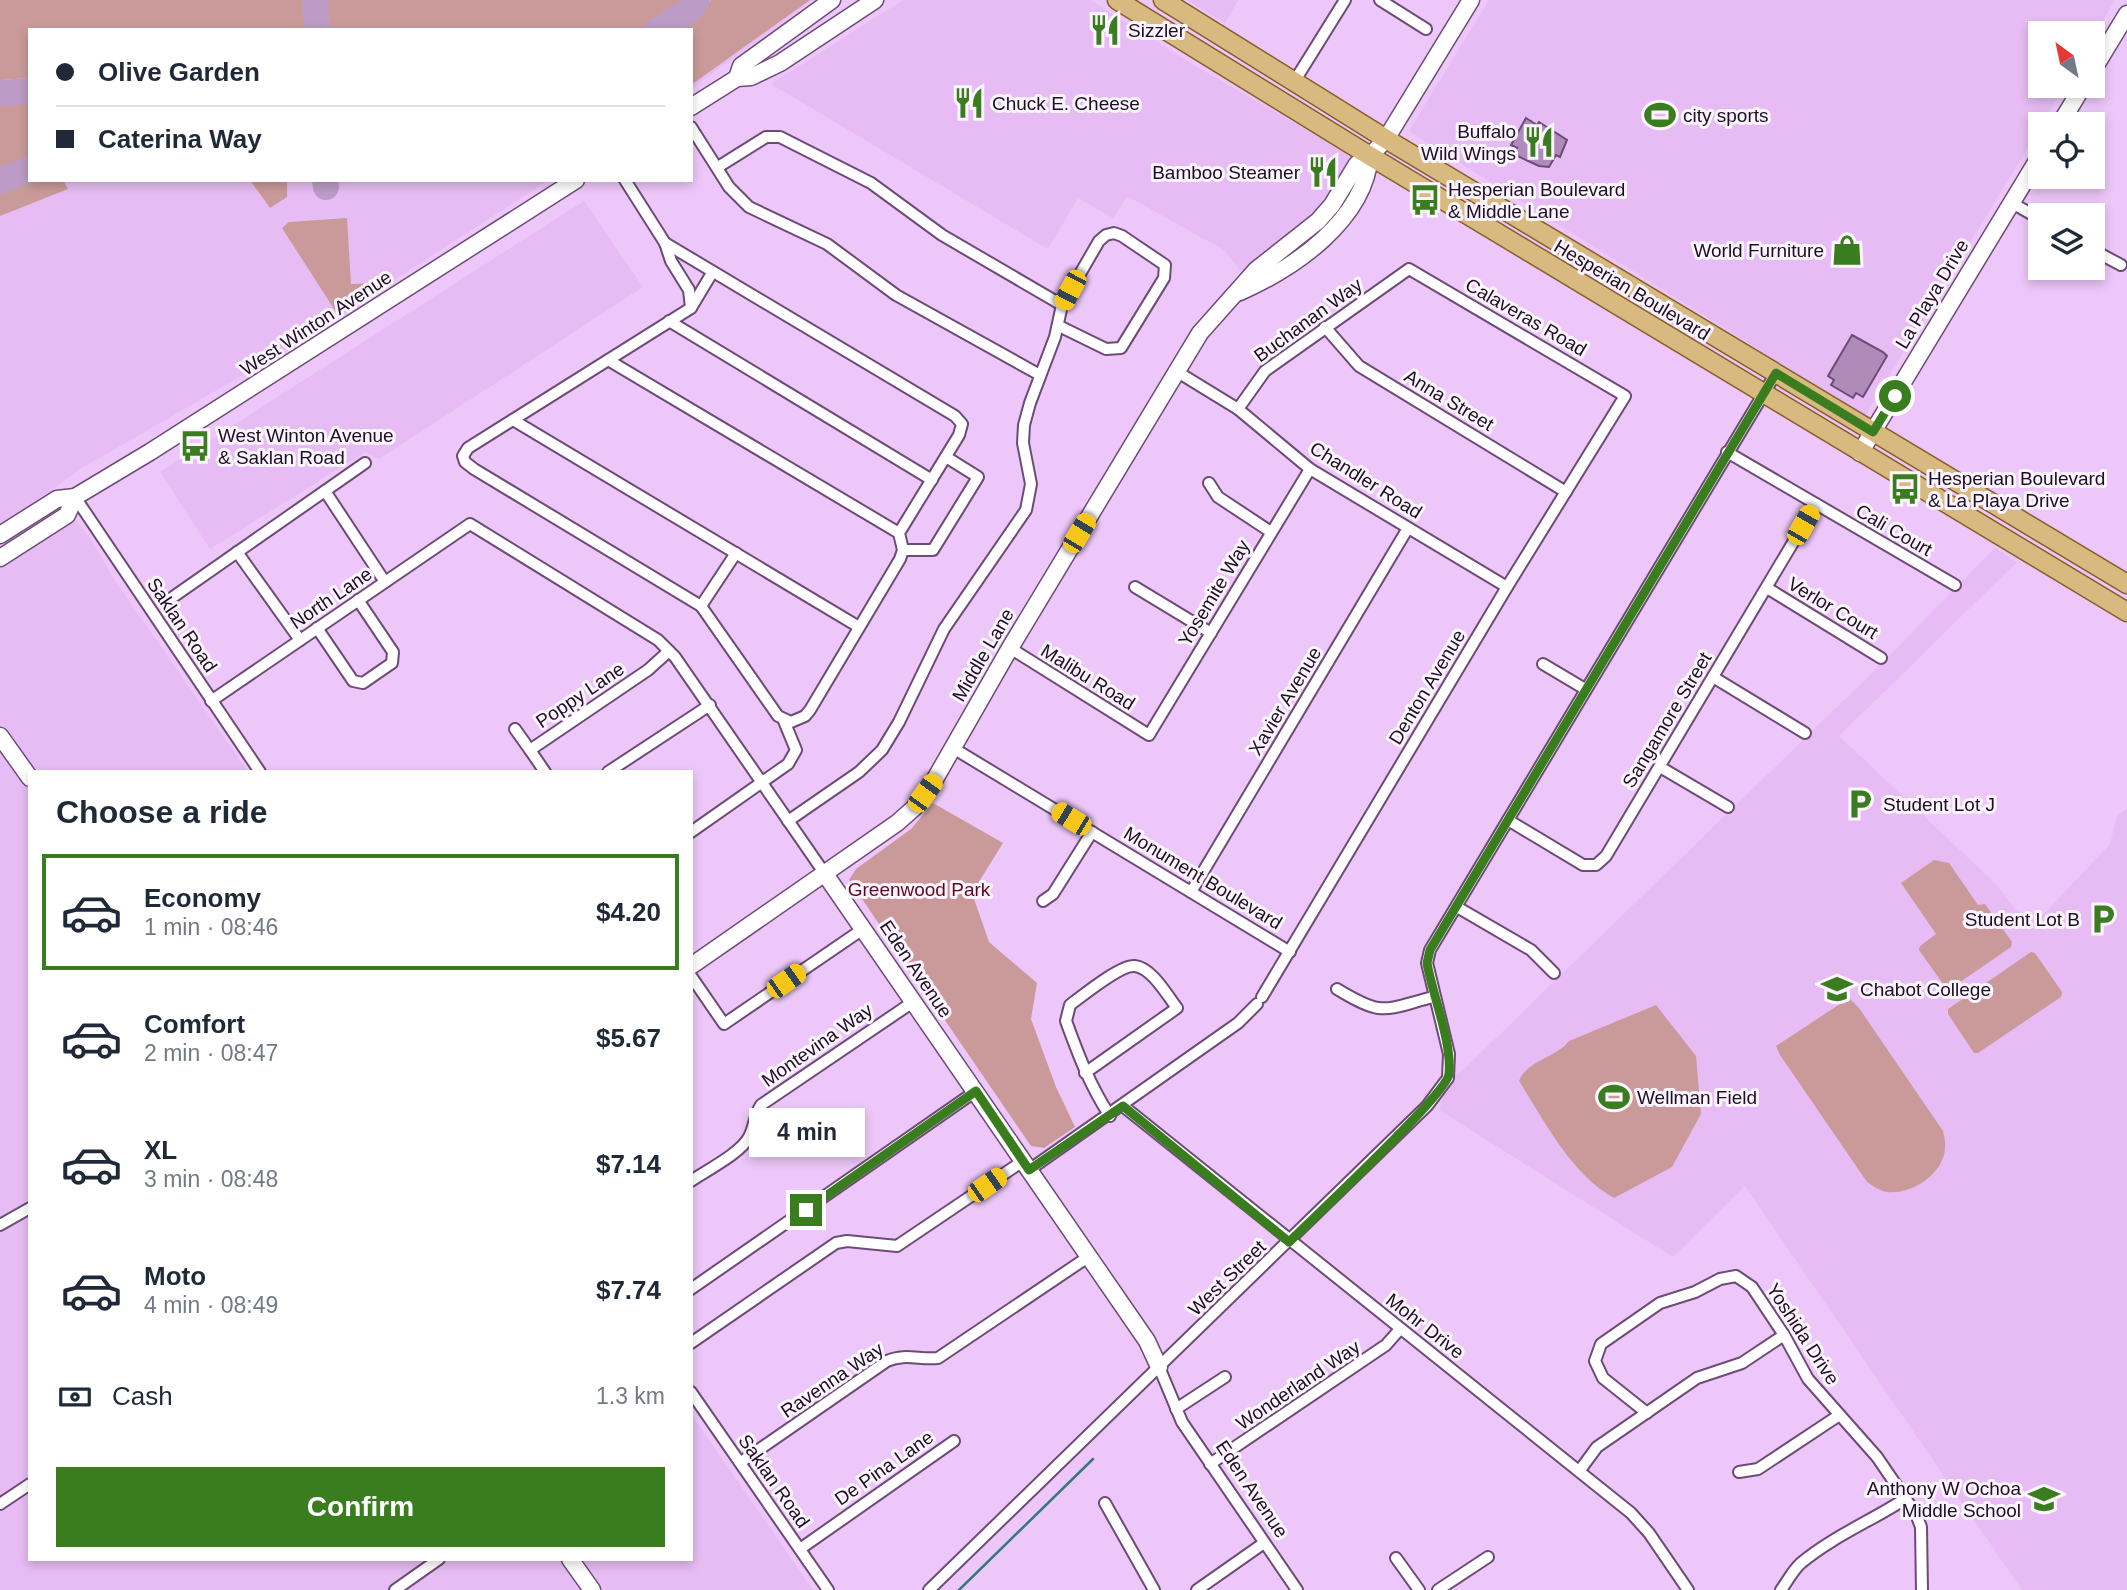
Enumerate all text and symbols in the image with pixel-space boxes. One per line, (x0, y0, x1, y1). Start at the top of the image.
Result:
restaurant icon: Sizzler (1088, 13, 1122, 47)
place label: Sizzler (1128, 20, 1186, 41)
north arrow (2028, 21, 2105, 98)
map controls (2028, 21, 2105, 280)
text: Olive Garden (98, 57, 260, 87)
restaurant icon: Chuck E. Cheese (952, 86, 986, 120)
place label: Chuck E. Cheese (992, 93, 1140, 114)
sports icon: city sports (1643, 98, 1677, 132)
place label: city sports (1683, 105, 1769, 126)
button: locate (2028, 112, 2105, 189)
place label: Buffalo Wild Wings (1421, 121, 1516, 164)
text: Caterina Way (98, 124, 262, 154)
restaurant icon: Buffalo Wild Wings (1522, 125, 1556, 159)
restaurant icon: Bamboo Steamer (1306, 155, 1340, 189)
place label: Bamboo Steamer (1152, 162, 1301, 183)
place label: Hesperian Boulevard & Middle Lane (1448, 179, 1625, 222)
bus stop icon: Hesperian Boulevard & Middle Lane (1408, 183, 1442, 217)
button: layers (2028, 203, 2105, 280)
shop icon: World Furniture (1830, 233, 1864, 267)
street label: Hesperian Boulevard (1551, 235, 1713, 345)
street label: La Playa Drive (1891, 236, 1973, 352)
place label: World Furniture (1693, 240, 1824, 261)
street label: West Winton Avenue (237, 266, 395, 380)
car (1051, 267, 1090, 313)
street label: Buchanan Way (1250, 274, 1366, 366)
street label: Calaveras Road (1462, 274, 1590, 360)
street label: Anna Street (1401, 365, 1498, 435)
route start (1879, 380, 1911, 412)
place label: West Winton Avenue & Saklan Road (218, 425, 394, 468)
bus stop icon: West Winton Avenue & Saklan Road (178, 429, 212, 463)
street label: Chandler Road (1306, 437, 1426, 523)
place label: Hesperian Boulevard & La Playa Drive (1928, 468, 2105, 511)
bus stop icon: Hesperian Boulevard & La Playa Drive (1888, 472, 1922, 506)
street label: Cali Court (1852, 500, 1936, 561)
car (1784, 502, 1823, 548)
car (1060, 510, 1099, 556)
street label: Yosemite Way (1174, 536, 1254, 650)
street label: North Lane (286, 563, 376, 633)
street label: Verlor Court (1784, 573, 1882, 643)
street label: Saklan Road (143, 574, 221, 676)
street label: Middle Lane (948, 605, 1018, 705)
street label: Denton Avenue (1385, 626, 1469, 748)
street label: Malibu Road (1037, 640, 1139, 714)
street label: Xavier Avenue (1245, 643, 1325, 759)
street label: Sangamore Street (1618, 648, 1716, 791)
street label: Poppy Lane (532, 658, 628, 732)
car (905, 770, 946, 816)
parking icon: Student Lot J (1843, 787, 1877, 821)
text: Choose a ride (56, 794, 268, 830)
place label: Student Lot J (1883, 794, 1995, 815)
car (1048, 799, 1095, 839)
street label: Monument Boulevard (1120, 822, 1286, 934)
park label: Greenwood Park (848, 879, 991, 900)
icon: car (60, 881, 123, 944)
text: Economy (144, 883, 261, 913)
text: $4.20 (596, 897, 661, 927)
parking icon: Student Lot B (2086, 902, 2120, 936)
place label: Student Lot B (1965, 909, 2080, 930)
text: 1 min · 08:46 (144, 914, 278, 940)
street label: Eden Avenue (876, 916, 956, 1022)
car (763, 960, 810, 1002)
school or university icon: Chabot College (1820, 972, 1854, 1006)
place label: Chabot College (1860, 979, 1991, 1000)
street label: Montevina Way (758, 999, 877, 1091)
icon: car (60, 1007, 123, 1070)
text: Comfort (144, 1009, 245, 1039)
text: $5.67 (596, 1023, 661, 1053)
text: 2 min · 08:47 (144, 1040, 278, 1066)
sports icon: Wellman Field (1597, 1080, 1631, 1114)
place label: Wellman Field (1637, 1087, 1757, 1108)
callout: 4 min (748, 1108, 864, 1158)
text: 4 min (777, 1119, 837, 1145)
icon: car (60, 1133, 123, 1196)
text: XL (144, 1135, 177, 1165)
text: $7.14 (596, 1149, 661, 1179)
car (964, 1164, 1011, 1206)
text: 3 min · 08:48 (144, 1166, 278, 1192)
route end (790, 1194, 822, 1226)
street label: West Street (1184, 1236, 1270, 1320)
icon: car (60, 1259, 123, 1322)
text: Moto (144, 1261, 206, 1291)
text: $7.74 (596, 1275, 661, 1305)
street label: Yoshida Drive (1762, 1279, 1844, 1389)
street label: Mohr Drive (1382, 1289, 1468, 1363)
text: 4 min · 08:49 (144, 1292, 278, 1318)
street label: Wonderland Way (1232, 1336, 1364, 1434)
street label: Ravenna Way (777, 1338, 887, 1422)
icon: cash (56, 1378, 94, 1416)
text: Cash (112, 1381, 173, 1411)
text: 1.3 km (596, 1383, 665, 1409)
street label: De Pina Lane (831, 1426, 937, 1510)
street label: Saklan Road (734, 1430, 814, 1532)
street label: Eden Avenue (1212, 1436, 1292, 1542)
button: Confirm (56, 1467, 665, 1547)
place label: Anthony W Ochoa Middle School (1867, 1478, 2021, 1521)
school or university icon: Anthony W Ochoa Middle School (2027, 1482, 2061, 1516)

